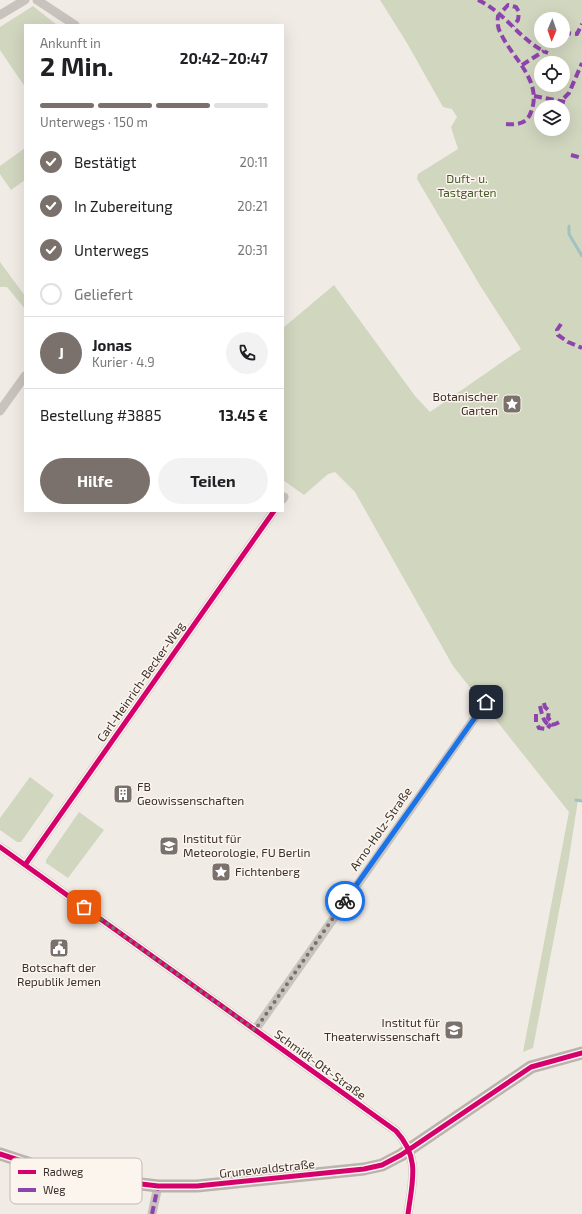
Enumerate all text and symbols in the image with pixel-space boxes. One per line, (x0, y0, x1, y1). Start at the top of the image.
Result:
north arrow (534, 12, 570, 48)
map controls (534, 12, 570, 136)
text: Ankunft in (40, 35, 101, 51)
text: 20:42–20:47 (180, 49, 268, 67)
text: 2 Min. (40, 50, 114, 81)
button: locate (534, 56, 570, 92)
button: layers (534, 100, 570, 136)
text: Unterwegs · 150 m (40, 114, 148, 130)
icon: check (40, 151, 62, 173)
text: Bestätigt (74, 153, 136, 171)
text: 20:11 (239, 154, 268, 170)
park label: Duft- u. Tastgarten (437, 171, 497, 199)
icon: check (40, 195, 62, 217)
text: In Zubereitung (74, 197, 173, 215)
text: 20:21 (237, 198, 268, 214)
icon: check (40, 239, 62, 261)
text: Unterwegs (74, 241, 149, 259)
text: 20:31 (237, 242, 268, 258)
text: Geliefert (74, 285, 133, 303)
button: phone (226, 332, 268, 374)
text: Jonas (92, 336, 132, 354)
text: J (58, 344, 64, 362)
text: Kurier · 4.9 (92, 354, 155, 370)
place label: Botanischer Garten (432, 389, 498, 417)
place icon: Botanischer Garten (501, 393, 523, 415)
text: Bestellung #3885 (40, 406, 162, 424)
text: 13.45 € (219, 406, 268, 424)
button: Hilfe (40, 458, 150, 504)
button: Teilen (158, 458, 268, 504)
street label: Carl-Heinrich-Becker-Weg (93, 618, 187, 744)
pin (469, 685, 503, 719)
icon: home (475, 691, 497, 713)
place label: FB Geowissenschaften (137, 779, 244, 807)
building icon: FB Geowissenschaften (112, 783, 134, 805)
street label: Arno-Holz-Straße (346, 784, 414, 873)
place label: Institut für Meteorologie, FU Berlin (183, 831, 311, 859)
school or university icon: Institut für Meteorologie, FU Berlin (158, 835, 180, 857)
place icon: Fichtenberg (210, 861, 232, 883)
place label: Fichtenberg (235, 864, 300, 878)
courier (325, 881, 365, 921)
pin (67, 890, 101, 924)
icon: bike (334, 890, 356, 912)
icon: bag (73, 896, 95, 918)
public building icon: Botschaft der Republik Jemen (48, 937, 70, 959)
place label: Botschaft der Republik Jemen (17, 960, 101, 988)
place label: Institut für Theaterwissenschaft (324, 1015, 440, 1043)
school or university icon: Institut für Theaterwissenschaft (443, 1019, 465, 1041)
street label: Schmidt-Ott-Straße (272, 1026, 369, 1102)
street label: Grunewaldstraße (218, 1156, 315, 1180)
legend (10, 1158, 142, 1204)
text: Radweg (43, 1165, 83, 1178)
text: Weg (43, 1183, 65, 1196)

